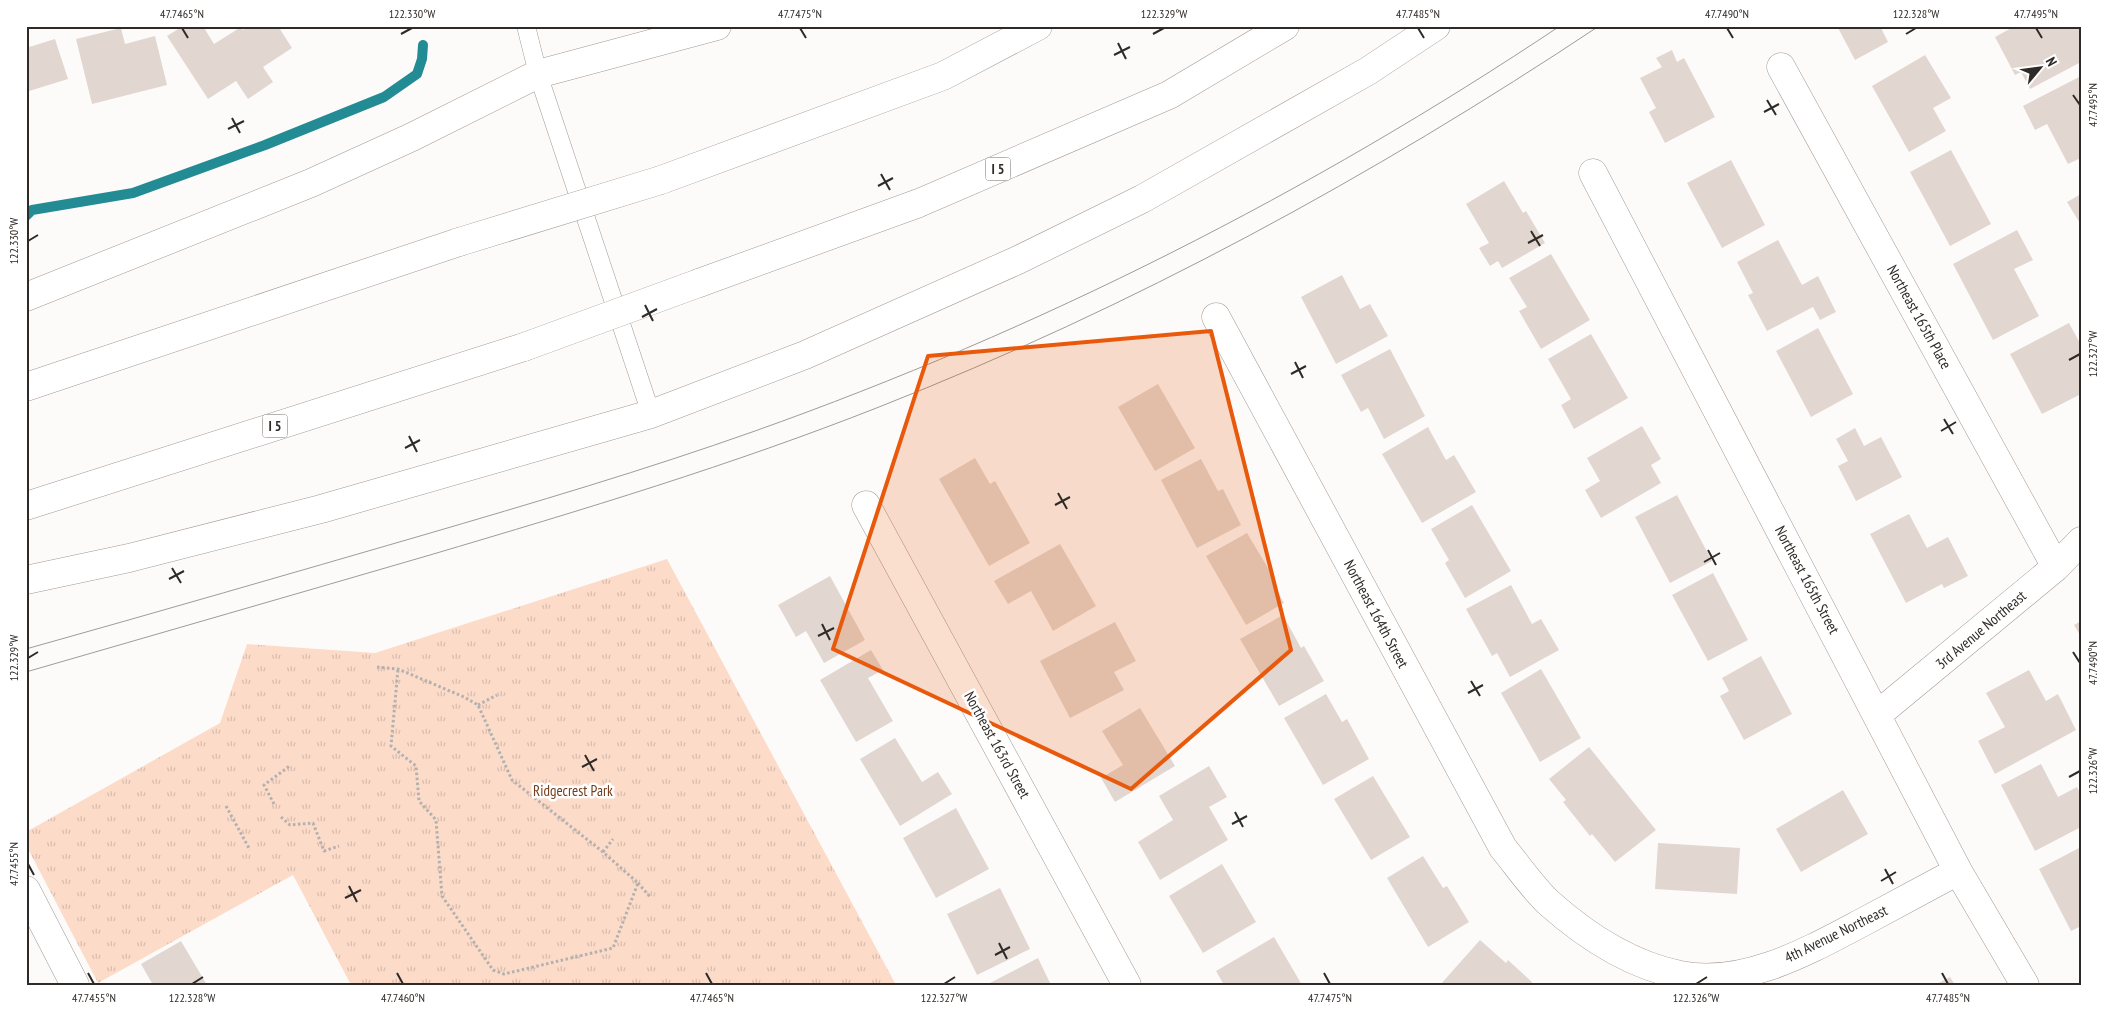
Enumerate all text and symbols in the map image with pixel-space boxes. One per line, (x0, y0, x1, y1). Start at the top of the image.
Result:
text: 47.7465°N (160, 6, 204, 21)
text: 122.330°W (389, 6, 435, 21)
text: 47.7475°N (778, 6, 822, 21)
text: 122.329°W (1141, 6, 1187, 21)
text: 47.7485°N (1396, 6, 1440, 21)
text: 47.7490°N (1705, 6, 1749, 21)
text: 122.328°W (1893, 6, 1939, 21)
text: 47.7495°N (2014, 6, 2058, 21)
north arrow (2014, 42, 2064, 92)
text: N (2042, 54, 2061, 69)
text: 47.7495°N (2085, 83, 2100, 127)
road number: I 5 (986, 157, 1010, 180)
text: 122.330°W (6, 218, 21, 264)
street label: Northeast 165th Place (1883, 261, 1956, 372)
text: 122.327°W (2085, 331, 2100, 377)
road number: I 5 (262, 414, 288, 438)
street label: Northeast 165th Street (1771, 523, 1844, 637)
street label: Northeast 164th Street (1340, 557, 1413, 671)
street label: 3rd Avenue Northeast (1932, 586, 2030, 673)
text: 122.329°W (6, 635, 21, 681)
text: 47.7490°N (2085, 641, 2100, 685)
street label: Northeast 163rd Street (960, 688, 1035, 802)
text: 122.326°W (2085, 748, 2100, 794)
park label: Ridgecrest Park (533, 781, 613, 800)
text: 47.7455°N (6, 842, 21, 886)
street label: 4th Avenue Northeast (1781, 900, 1891, 967)
text: 47.7455°N (72, 990, 116, 1005)
text: 122.328°W (169, 990, 215, 1005)
text: 47.7460°N (381, 990, 425, 1005)
text: 47.7465°N (690, 990, 734, 1005)
text: 122.327°W (921, 990, 967, 1005)
text: 47.7475°N (1308, 990, 1352, 1005)
text: 122.326°W (1673, 990, 1719, 1005)
text: 47.7485°N (1926, 990, 1970, 1005)

